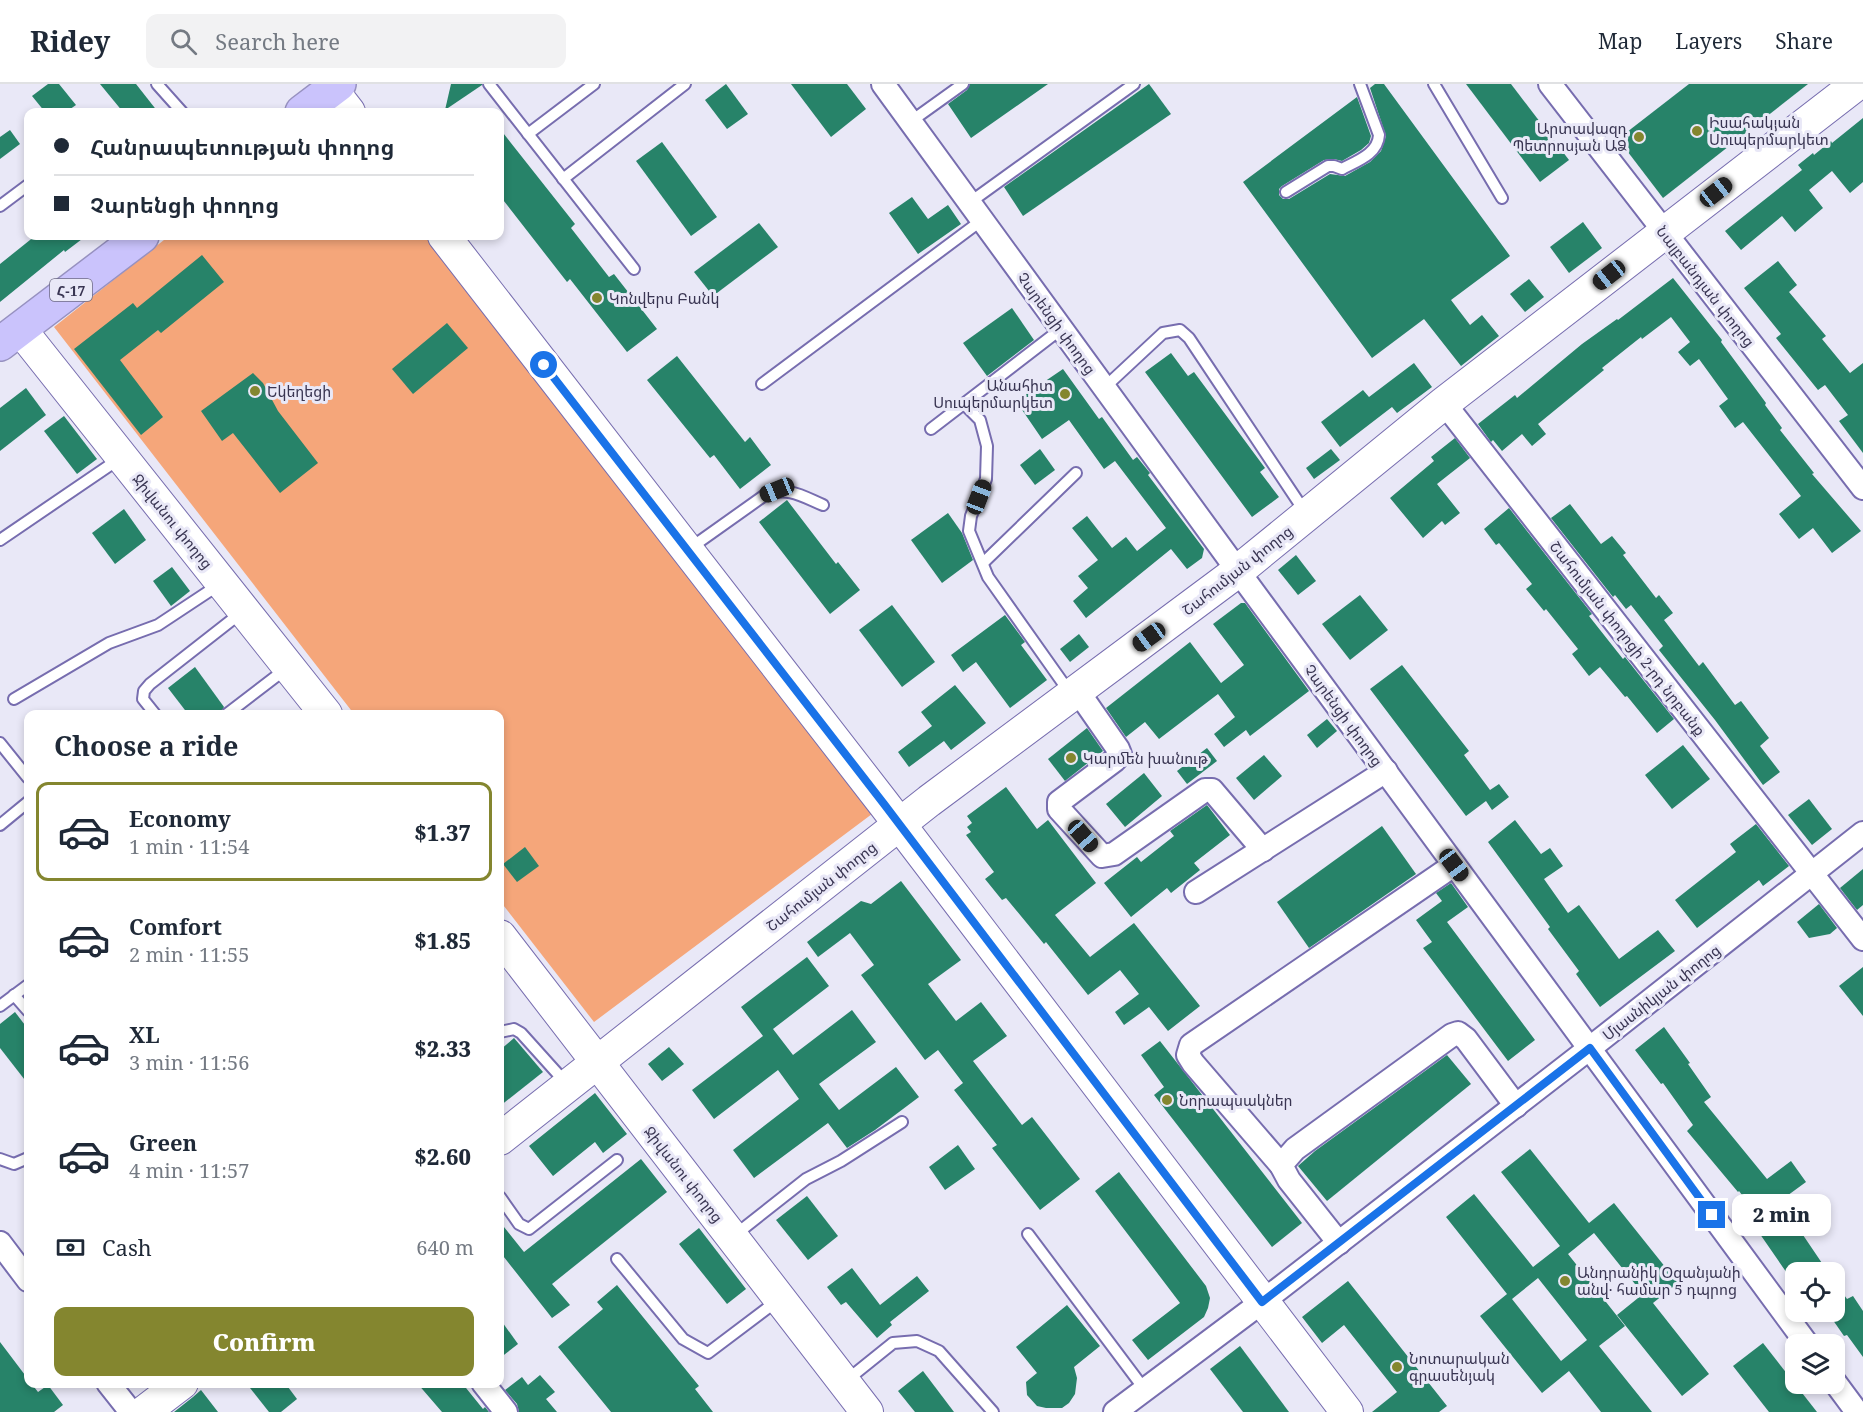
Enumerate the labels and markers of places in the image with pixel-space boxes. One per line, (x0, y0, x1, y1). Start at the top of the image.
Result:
place label: Իսահակյան Սուպերմարկետ (1709, 112, 1829, 149)
place label: Արտավազդ Պետրոսյան ԱՁ (1512, 118, 1627, 155)
marker: Իսահակյան Սուպերմարկետ (1690, 124, 1704, 138)
marker: Արտավազդ Պետրոսյան ԱՁ (1632, 130, 1646, 144)
place label: Կոնվերս Բանկ (609, 288, 720, 308)
marker: Կոնվերս Բանկ (590, 291, 604, 305)
place label: Անահիտ Սուպերմարկետ (933, 375, 1053, 412)
place label: Եկեղեցի (267, 381, 331, 401)
marker: Եկեղեցի (248, 384, 262, 398)
marker: Անահիտ Սուպերմարկետ (1058, 387, 1072, 401)
place label: Կարմեն խանութ (1083, 748, 1209, 768)
marker: Կարմեն խանութ (1064, 751, 1078, 765)
place label: Նորապսակներ (1179, 1090, 1293, 1110)
marker: Նորապսակներ (1160, 1093, 1174, 1107)
place label: Անդրանիկ Օզանյանի անվ․ համար 5 դպրոց (1577, 1262, 1741, 1299)
marker: Անդրանիկ Օզանյանի անվ․ համար 5 դպրոց (1558, 1274, 1572, 1288)
place label: Նոտարական գրասենյակ (1409, 1348, 1510, 1385)
marker: Նոտարական գրասենյակ (1390, 1360, 1404, 1374)

